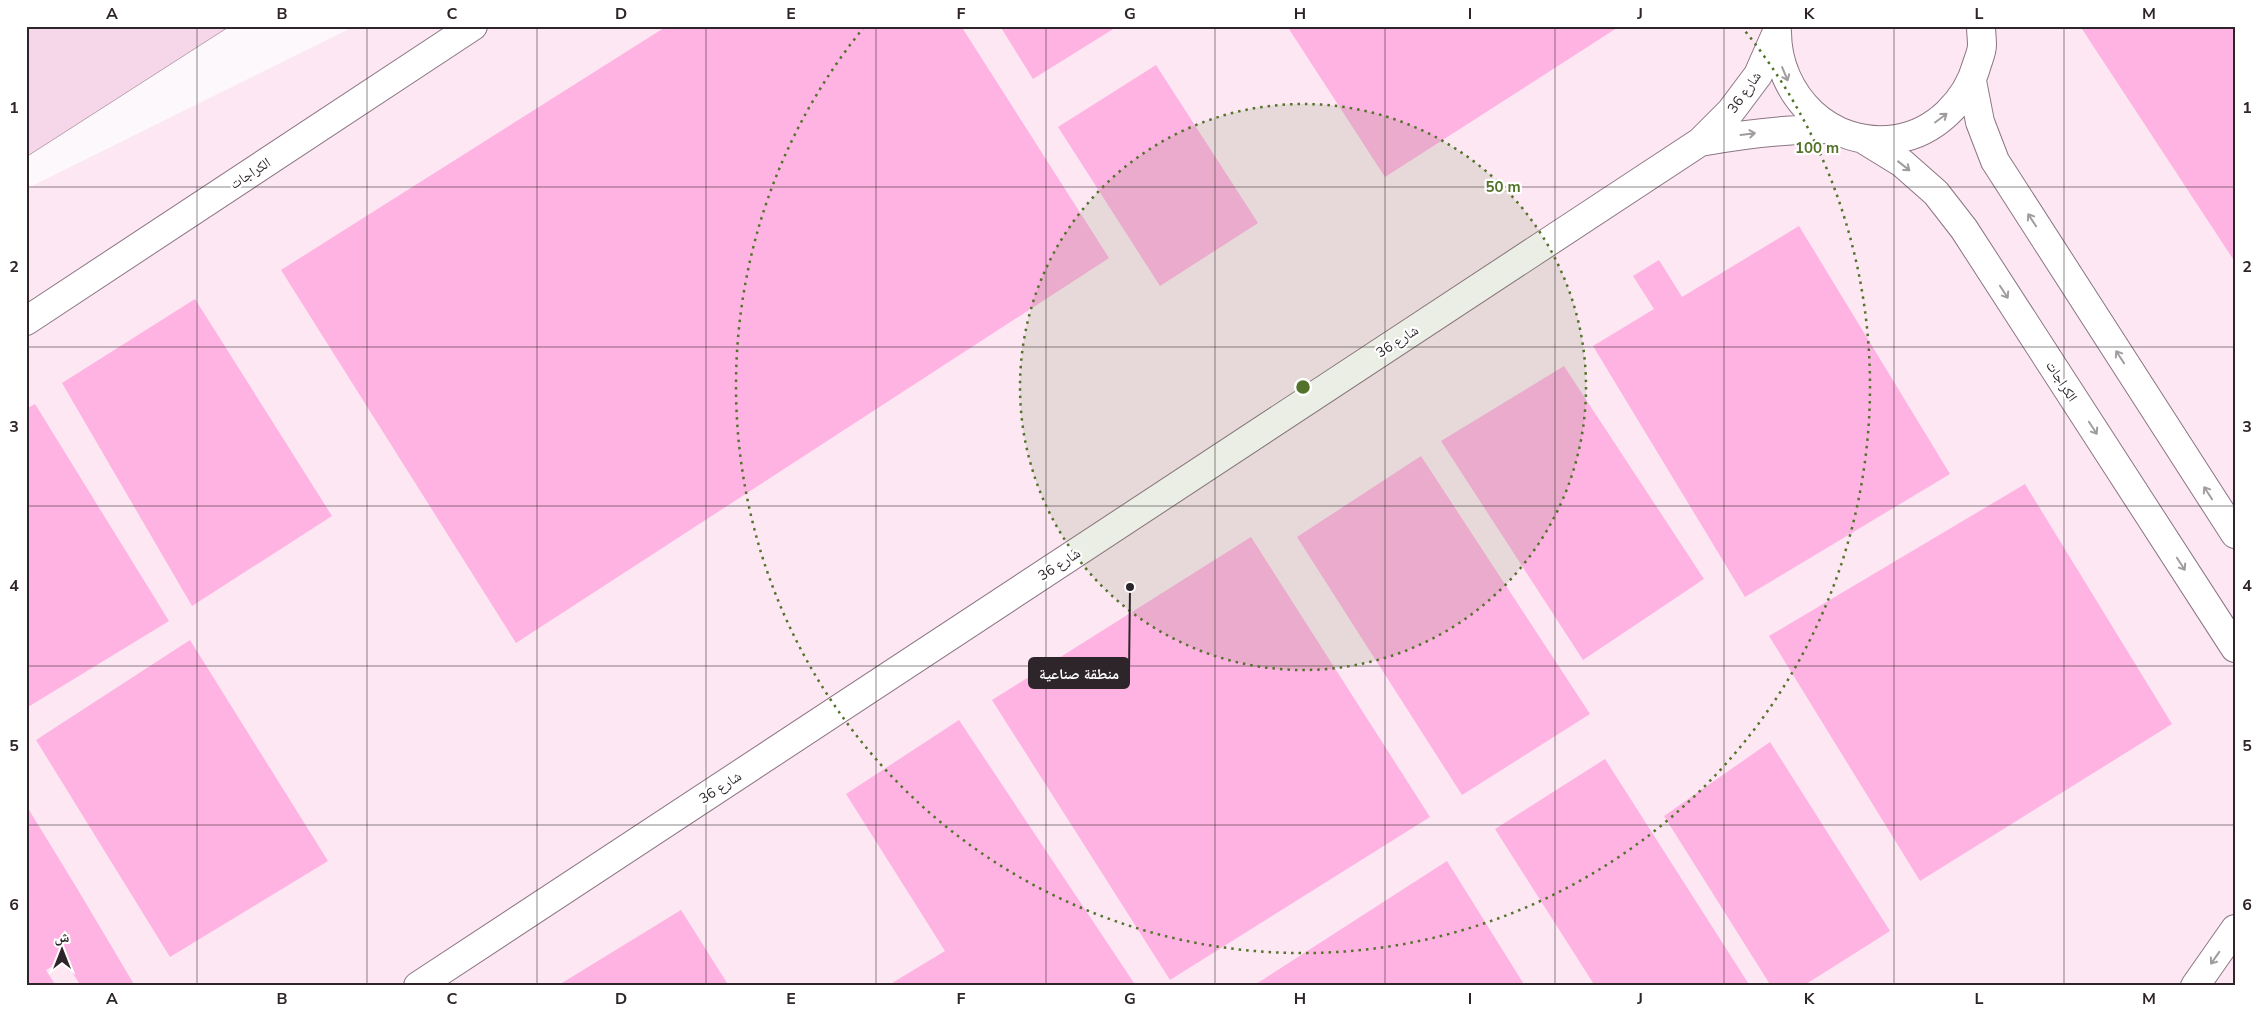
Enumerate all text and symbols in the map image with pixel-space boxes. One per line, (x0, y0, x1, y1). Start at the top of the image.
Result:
text: A (106, 3, 118, 25)
text: B (276, 3, 288, 25)
text: C (447, 3, 458, 25)
text: D (615, 3, 627, 25)
text: E (786, 3, 796, 25)
text: F (957, 3, 966, 25)
text: G (1124, 3, 1136, 25)
text: H (1294, 3, 1306, 25)
text: I (1468, 3, 1472, 25)
text: J (1636, 3, 1643, 25)
text: K (1804, 3, 1816, 25)
text: L (1975, 3, 1984, 25)
text: M (2142, 3, 2156, 25)
one-way arrow (1780, 66, 1790, 81)
street label: شارع 36 (1723, 68, 1766, 117)
text: 1 (9, 97, 19, 119)
text: 1 (2242, 97, 2252, 119)
one-way arrow (1934, 113, 1948, 123)
one-way arrow (1740, 129, 1756, 139)
text: 100 m (1795, 138, 1839, 158)
street label: الكراجات (226, 153, 274, 194)
one-way arrow (1897, 160, 1910, 171)
text: 50 m (1485, 177, 1521, 197)
one-way arrow (2027, 213, 2037, 227)
text: 2 (9, 256, 19, 278)
text: 2 (2242, 256, 2252, 278)
one-way arrow (2000, 284, 2010, 298)
street label: شارع 36 (1372, 321, 1422, 362)
one-way arrow (2115, 350, 2125, 364)
street label: الكراجات (2041, 357, 2082, 405)
centre of rings (1294, 378, 1312, 396)
text: 3 (9, 416, 19, 438)
text: 3 (2242, 416, 2252, 438)
one-way arrow (2088, 421, 2098, 435)
one-way arrow (2203, 487, 2213, 501)
street label: شارع 36 (1034, 544, 1084, 585)
one-way arrow (2176, 557, 2186, 571)
text: 4 (9, 575, 19, 597)
text: 4 (2242, 575, 2252, 597)
callout: منطقة صناعية (1029, 658, 1129, 688)
text: منطقة صناعية (1039, 664, 1119, 684)
text: 5 (9, 735, 19, 757)
text: 5 (2242, 735, 2252, 757)
street label: شارع 36 (695, 767, 745, 808)
text: 6 (9, 894, 19, 916)
text: 6 (2242, 894, 2252, 916)
north arrow (38, 924, 88, 974)
text: ش (55, 928, 70, 947)
one-way arrow (2210, 950, 2220, 964)
text: A (106, 988, 118, 1010)
text: B (276, 988, 288, 1010)
text: C (447, 988, 458, 1010)
text: D (615, 988, 627, 1010)
text: E (786, 988, 796, 1010)
text: F (957, 988, 966, 1010)
text: G (1124, 988, 1136, 1010)
text: H (1294, 988, 1306, 1010)
text: I (1468, 988, 1472, 1010)
text: J (1636, 988, 1643, 1010)
text: K (1804, 988, 1816, 1010)
text: L (1975, 988, 1984, 1010)
text: M (2142, 988, 2156, 1010)

